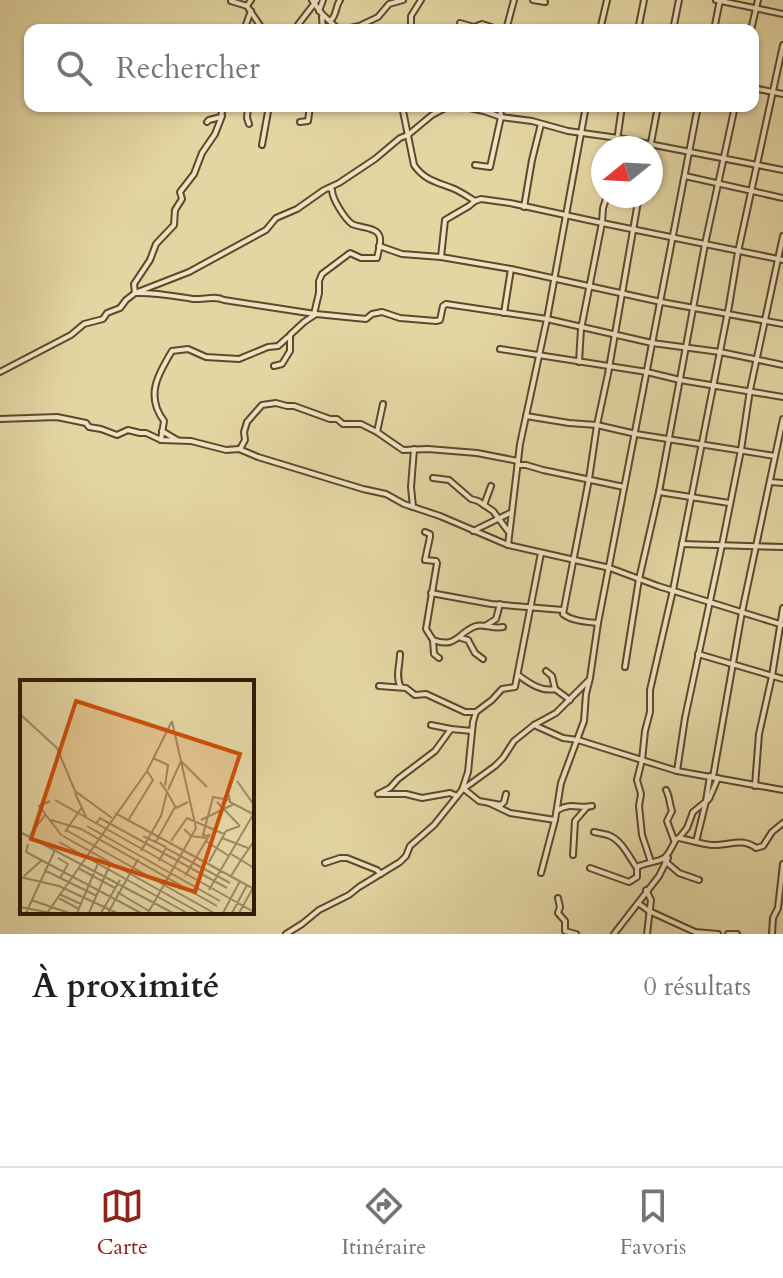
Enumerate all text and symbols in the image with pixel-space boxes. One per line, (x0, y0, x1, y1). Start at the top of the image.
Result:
search box (24, 24, 759, 112)
icon: search (52, 46, 96, 90)
text: Rechercher (116, 48, 260, 89)
north arrow (591, 136, 663, 208)
inset map (20, 680, 254, 914)
text: À proximité (32, 963, 219, 1009)
text: 0 résultats (643, 969, 751, 1004)
tab: Carte (97, 1184, 148, 1262)
tab: Itinéraire (341, 1184, 426, 1262)
tab: Favoris (620, 1184, 686, 1262)

